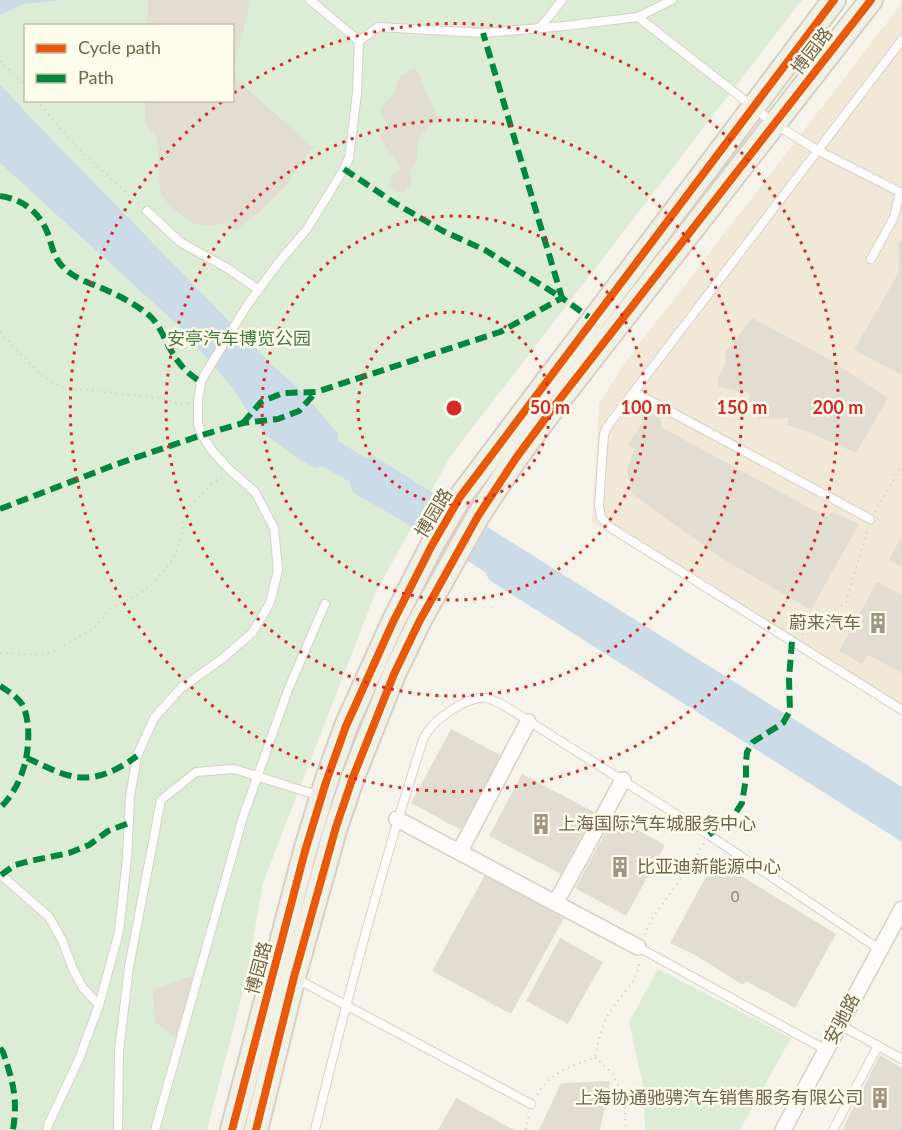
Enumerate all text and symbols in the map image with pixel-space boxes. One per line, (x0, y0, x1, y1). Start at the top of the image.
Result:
street label: 博园路 (786, 22, 837, 78)
legend (24, 24, 234, 102)
text: Cycle path (78, 36, 161, 58)
text: Path (78, 66, 114, 88)
park label: 安亭汽车博览公园 (167, 327, 311, 349)
text: 50 m (530, 396, 570, 418)
text: 100 m (621, 396, 671, 418)
text: 150 m (717, 396, 767, 418)
text: 200 m (813, 396, 863, 418)
centre of rings (444, 398, 464, 418)
street label: 博园路 (410, 484, 456, 541)
place label: 蔚来汽车 (789, 611, 861, 633)
building icon: 蔚来汽车 (866, 611, 890, 635)
building icon: 上海国际汽车城服务中心 (529, 812, 553, 836)
place label: 上海国际汽车城服务中心 (558, 812, 756, 834)
building icon: 比亚迪新能源中心 (608, 855, 632, 879)
place label: 比亚迪新能源中心 (637, 855, 781, 877)
house number: 0 (731, 887, 740, 905)
street label: 博园路 (240, 939, 276, 997)
street label: 安驰路 (819, 990, 864, 1048)
place label: 上海协通驰骋汽车销售服务有限公司 (575, 1086, 863, 1108)
building icon: 上海协通驰骋汽车销售服务有限公司 (868, 1086, 892, 1110)

